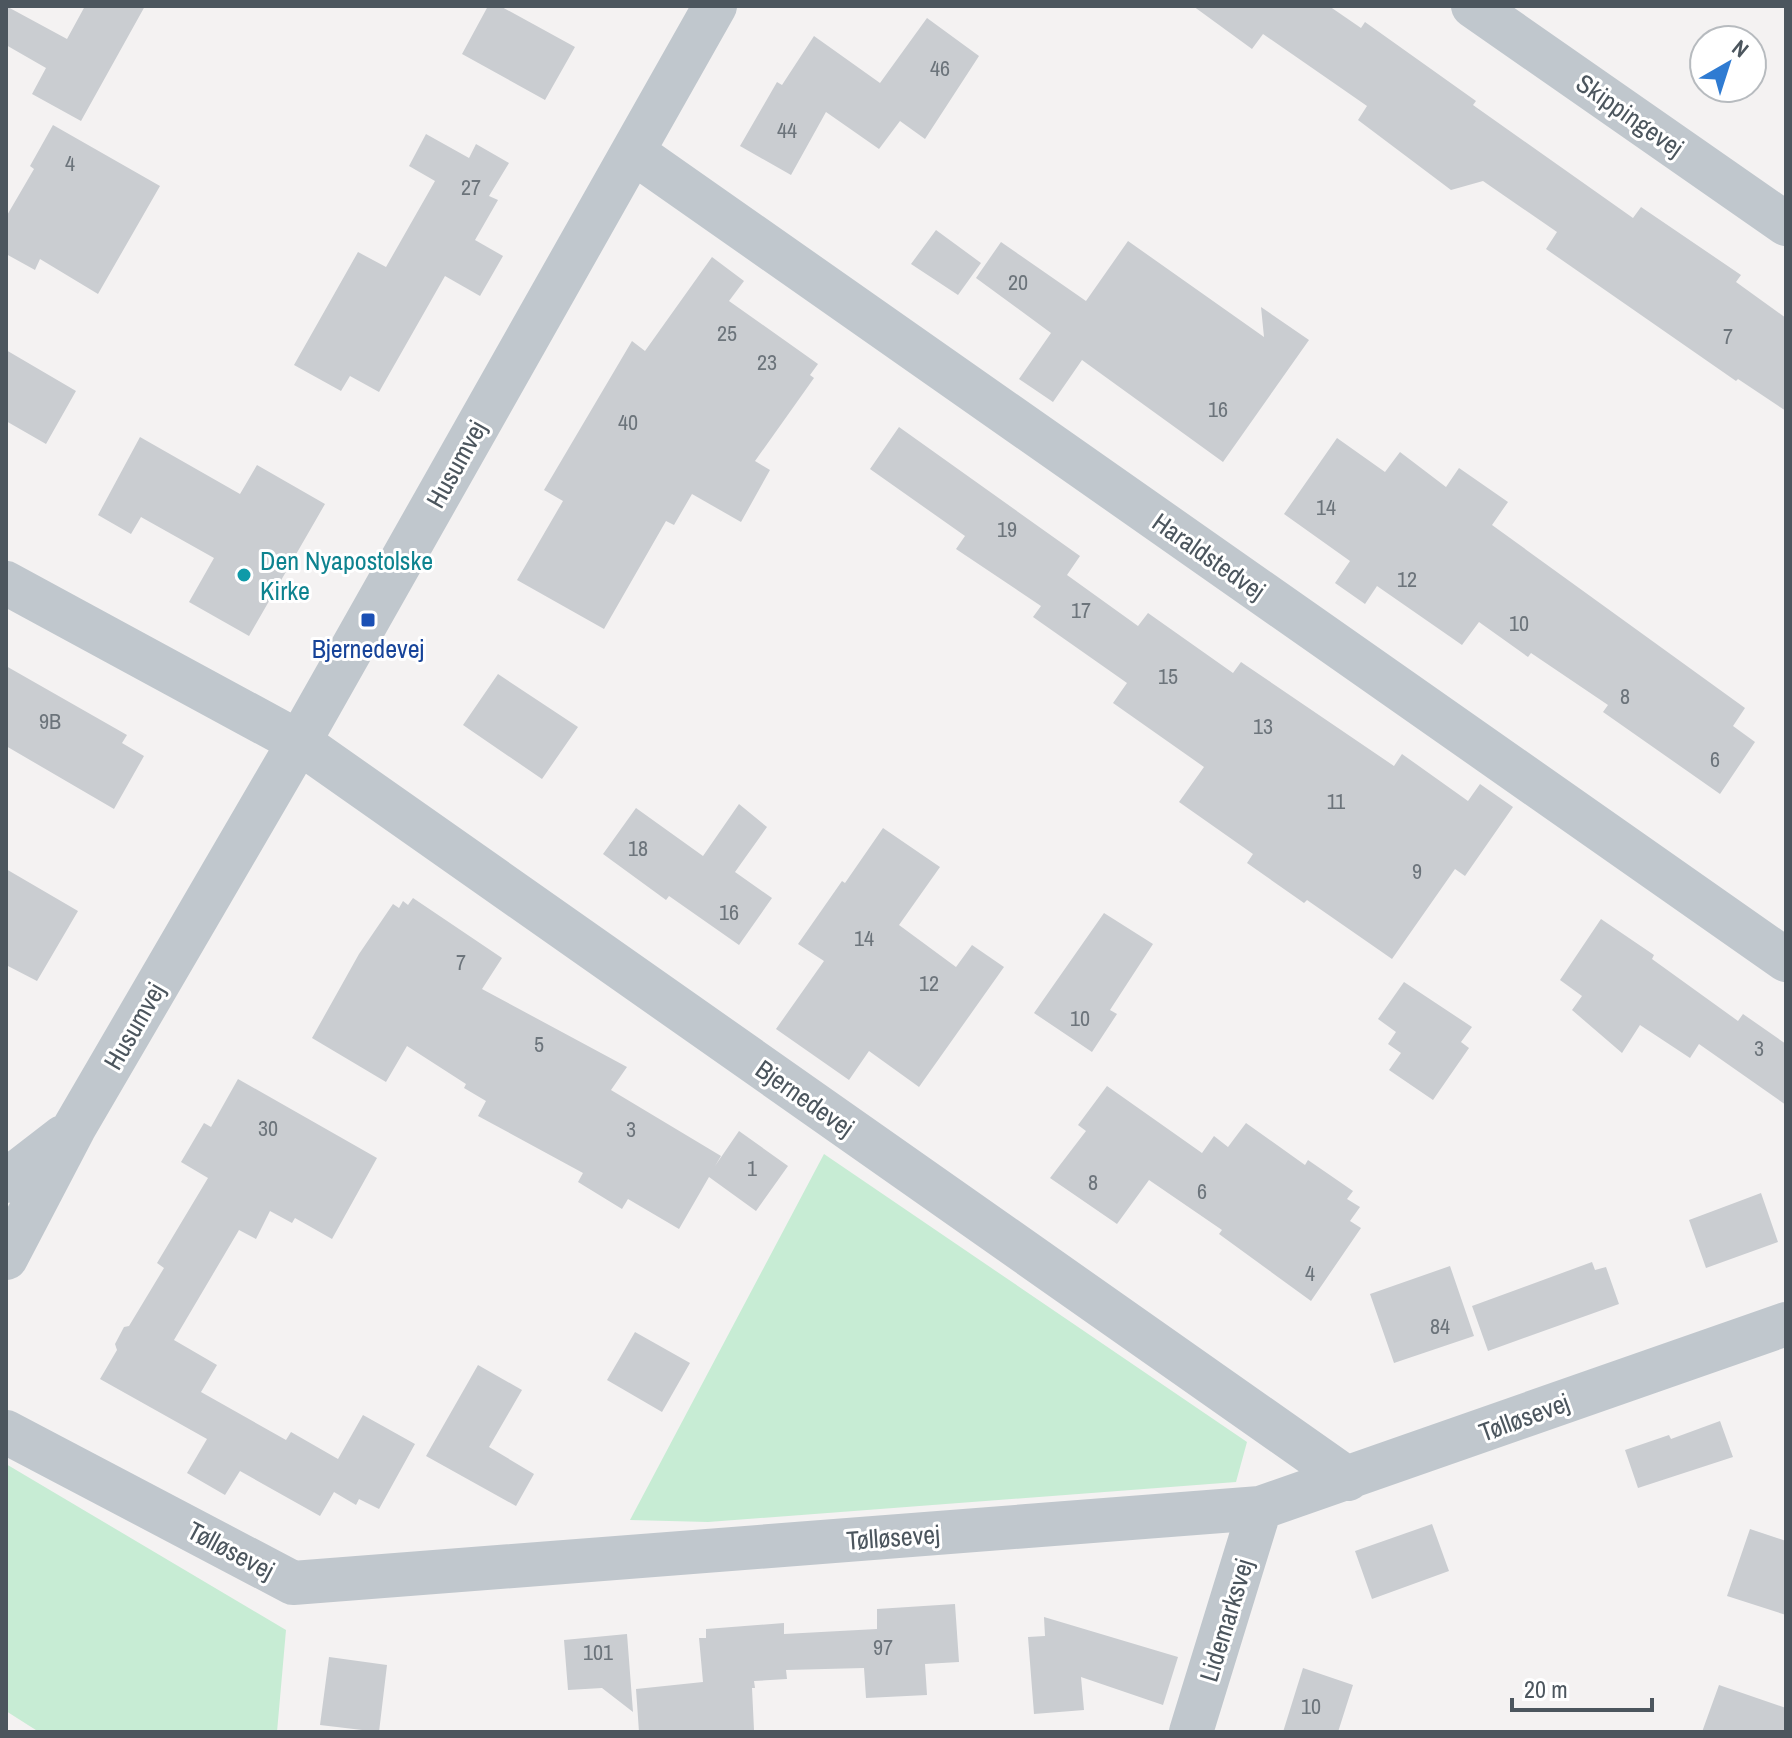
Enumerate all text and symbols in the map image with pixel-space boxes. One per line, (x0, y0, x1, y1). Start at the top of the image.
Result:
north arrow (1688, 24, 1768, 104)
text: N (1726, 33, 1755, 64)
house number: 46 (930, 53, 950, 83)
street label: Skippingevej (1569, 65, 1691, 165)
house number: 44 (777, 115, 797, 145)
house number: 4 (65, 148, 75, 178)
house number: 27 (461, 172, 481, 202)
house number: 20 (1008, 267, 1028, 297)
house number: 25 (717, 318, 737, 348)
house number: 7 (1723, 321, 1733, 351)
house number: 23 (757, 347, 777, 377)
house number: 16 (1208, 394, 1228, 424)
house number: 40 (618, 407, 638, 437)
street label: Husumvej (418, 414, 494, 514)
house number: 14 (1316, 492, 1336, 522)
street label: Haraldstedvej (1146, 504, 1272, 608)
house number: 19 (997, 514, 1017, 544)
place label: Den Nyapostolske Kirke (260, 543, 433, 608)
house number: 12 (1397, 564, 1417, 594)
marker: Den Nyapostolske Kirke (235, 566, 253, 584)
house number: 17 (1071, 595, 1091, 625)
house number: 10 (1509, 608, 1529, 638)
marker: Bjernedevej (359, 611, 377, 629)
place label: Bjernedevej (312, 631, 424, 666)
house number: 15 (1158, 661, 1178, 691)
house number: 8 (1620, 681, 1630, 711)
house number: 9B (39, 706, 61, 736)
house number: 13 (1253, 711, 1273, 741)
house number: 6 (1710, 744, 1720, 774)
house number: 11 (1327, 786, 1345, 816)
house number: 18 (628, 833, 648, 863)
house number: 9 (1412, 856, 1422, 886)
house number: 16 (719, 897, 739, 927)
house number: 14 (854, 923, 874, 953)
house number: 7 (456, 947, 466, 977)
house number: 12 (919, 968, 939, 998)
street label: Husumvej (95, 976, 173, 1076)
house number: 10 (1070, 1003, 1090, 1033)
house number: 5 (534, 1029, 544, 1059)
house number: 3 (1754, 1033, 1764, 1063)
street label: Bjernedevej (749, 1051, 861, 1145)
house number: 30 (258, 1113, 278, 1143)
house number: 3 (626, 1114, 636, 1144)
house number: 1 (747, 1153, 757, 1183)
house number: 8 (1088, 1167, 1098, 1197)
house number: 6 (1197, 1176, 1207, 1206)
house number: 4 (1305, 1258, 1315, 1288)
house number: 84 (1430, 1311, 1450, 1341)
street label: Tølløsevej (1474, 1385, 1574, 1449)
street label: Tølløsevej (181, 1513, 281, 1587)
street label: Tølløsevej (845, 1516, 941, 1558)
street label: Lidemarksvej (1191, 1554, 1261, 1686)
house number: 97 (873, 1632, 893, 1662)
house number: 101 (583, 1637, 613, 1667)
scale bar (1512, 1662, 1652, 1712)
text: 20 m (1524, 1673, 1568, 1705)
house number: 10 (1301, 1691, 1321, 1721)

